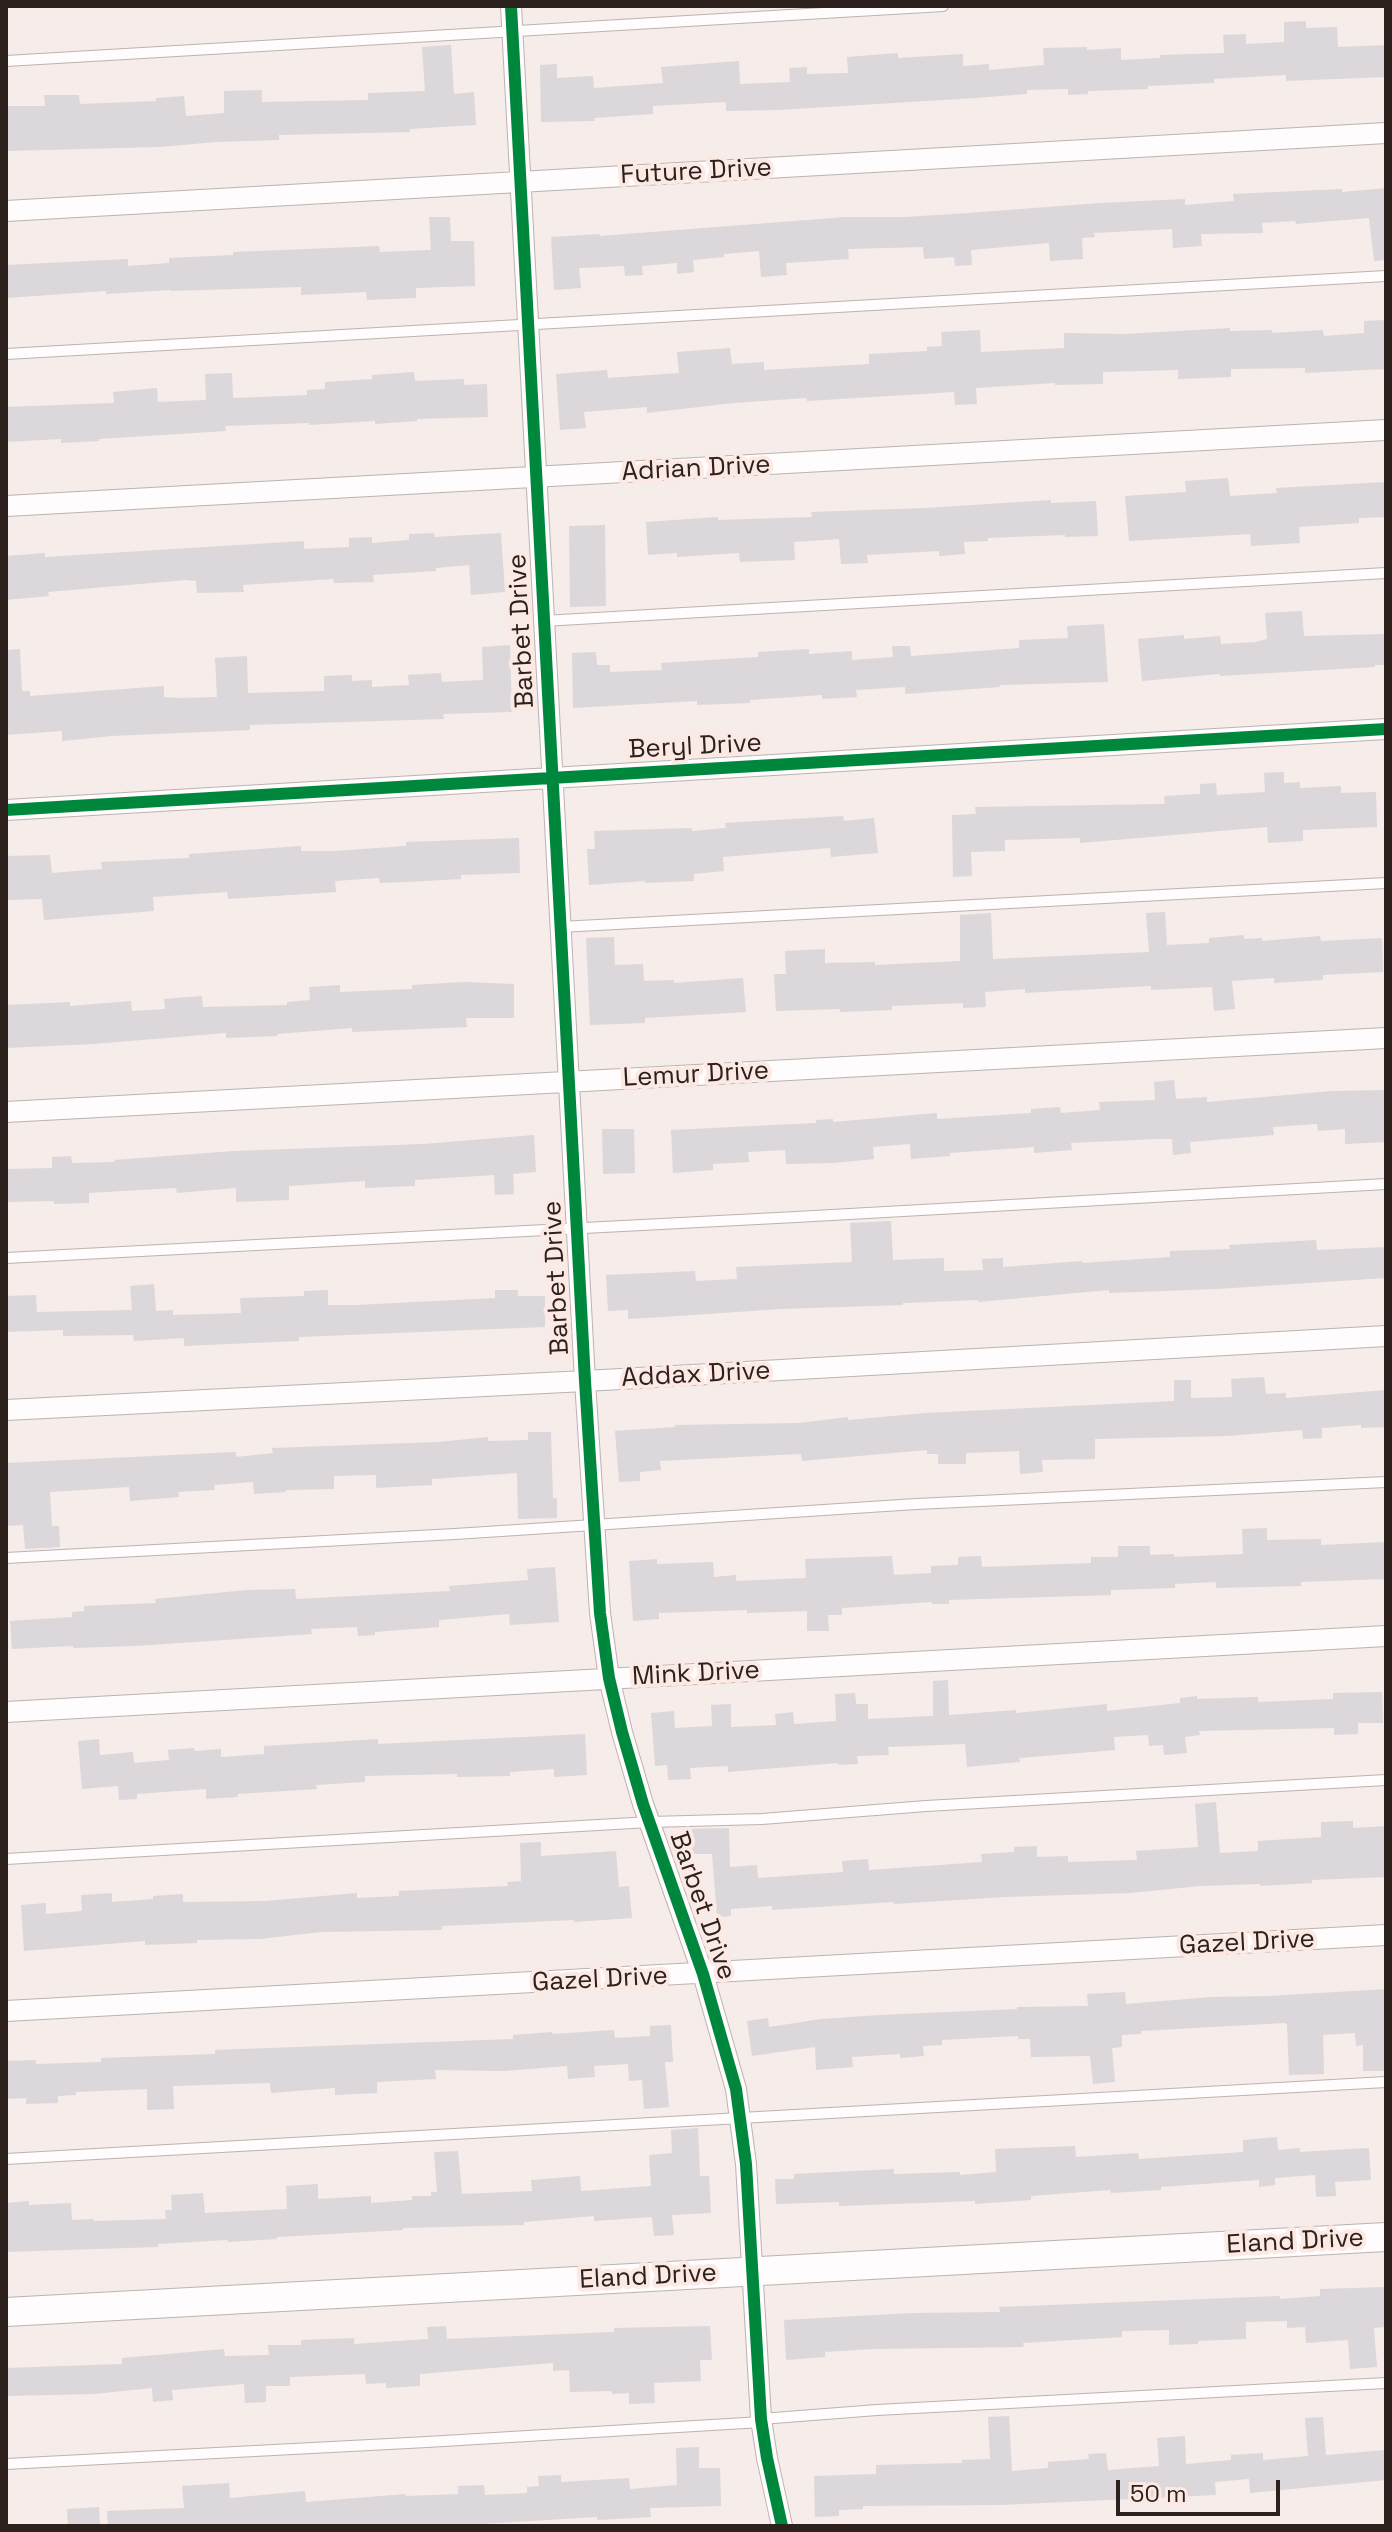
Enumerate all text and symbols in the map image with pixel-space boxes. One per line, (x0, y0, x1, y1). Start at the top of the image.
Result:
street label: Future Drive (620, 152, 772, 192)
street label: Adrian Drive (621, 450, 771, 488)
street label: Barbet Drive (502, 553, 542, 709)
street label: Beryl Drive (627, 728, 763, 766)
street label: Lemur Drive (622, 1056, 770, 1094)
street label: Barbet Drive (537, 1200, 577, 1356)
street label: Addax Drive (621, 1356, 771, 1394)
street label: Mink Drive (631, 1655, 761, 1693)
street label: Barbet Drive (662, 1828, 742, 1984)
street label: Gazel Drive (1178, 1924, 1316, 1962)
street label: Gazel Drive (531, 1961, 669, 1999)
street label: Eland Drive (1225, 2223, 1365, 2261)
street label: Eland Drive (578, 2258, 718, 2296)
scale bar (1120, 2464, 1284, 2514)
text: 50 m (1130, 2478, 1187, 2509)

